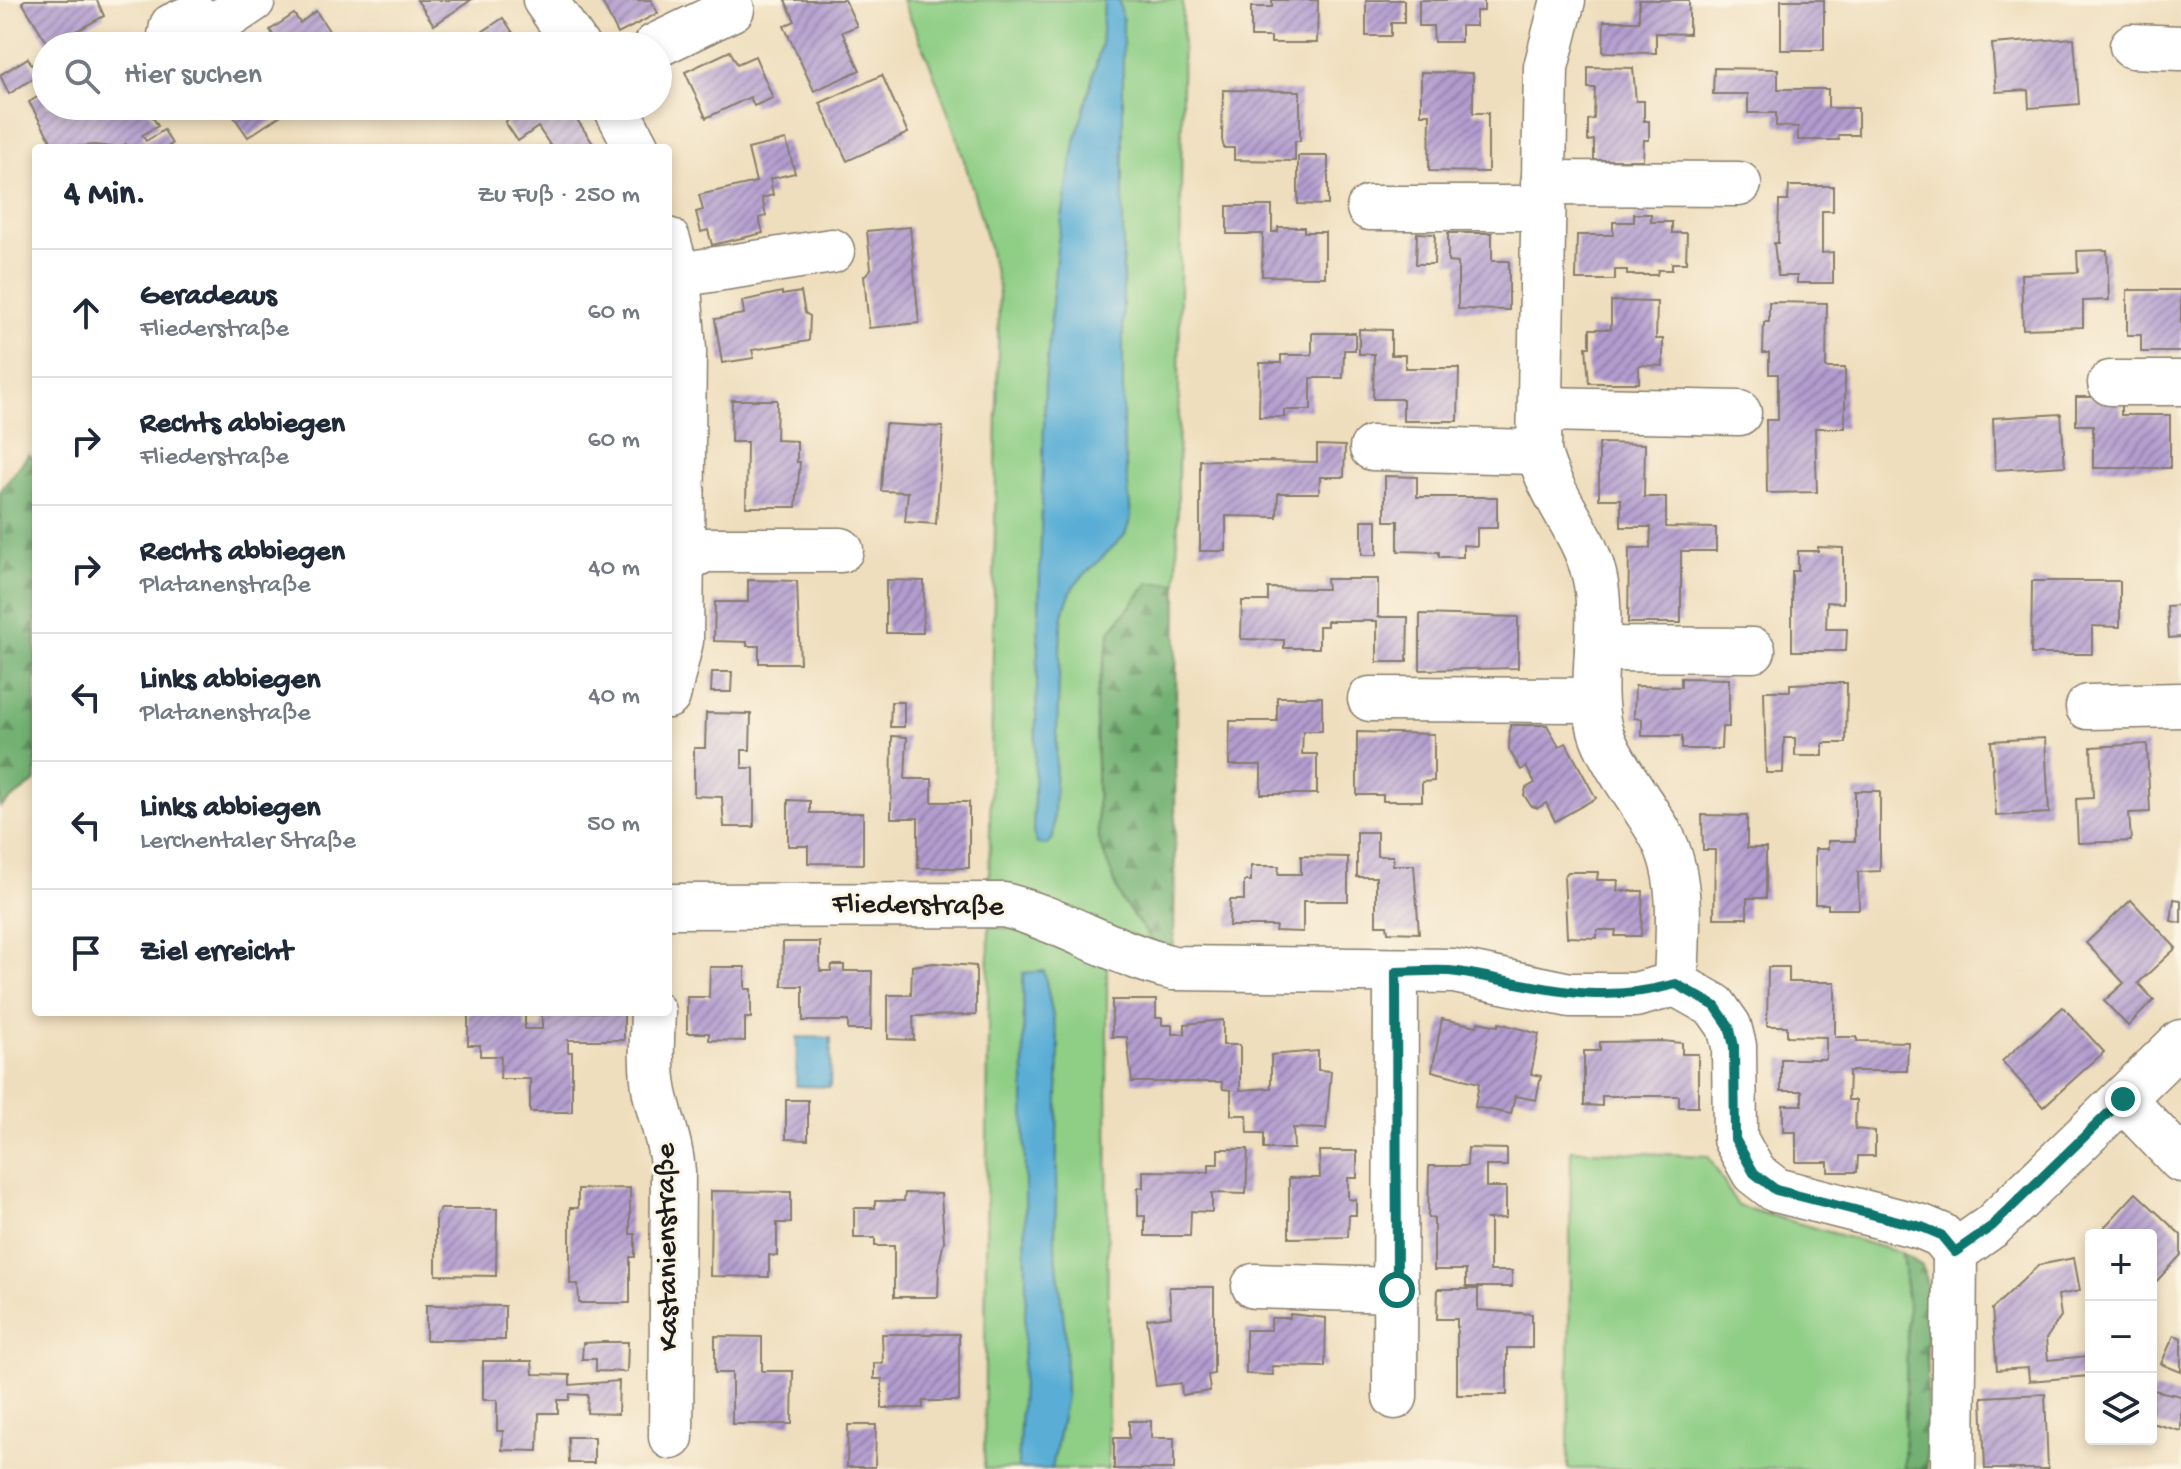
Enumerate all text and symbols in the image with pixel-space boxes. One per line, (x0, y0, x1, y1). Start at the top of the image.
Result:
search box (32, 32, 672, 120)
icon: search (60, 54, 104, 98)
text: Hier suchen (124, 59, 262, 94)
text: 4 Min. (64, 176, 146, 216)
text: Zu Fuß · 250 m (477, 181, 640, 212)
text: Geradeaus (140, 280, 277, 315)
icon: ahead (64, 291, 108, 335)
text: 60 m (587, 298, 640, 329)
text: Fliederstraße (140, 315, 289, 346)
text: Rechts abbiegen (140, 408, 345, 443)
icon: right (64, 419, 108, 463)
text: 60 m (587, 426, 640, 457)
text: Fliederstraße (140, 443, 289, 474)
text: Rechts abbiegen (140, 536, 345, 571)
icon: right (64, 547, 108, 591)
text: 40 m (588, 554, 640, 585)
text: Platanenstraße (140, 571, 311, 602)
text: Links abbiegen (140, 664, 320, 699)
icon: left (64, 675, 108, 719)
text: 40 m (588, 682, 640, 713)
text: Platanenstraße (140, 699, 311, 730)
text: Links abbiegen (140, 792, 320, 827)
icon: left (64, 803, 108, 847)
text: 50 m (587, 810, 640, 841)
text: Lerchentaler Straße (140, 827, 356, 858)
street label: Fliederstraße (831, 888, 1005, 926)
icon: arrive (64, 931, 108, 975)
text: Ziel erreicht (140, 936, 292, 971)
route end (2105, 1081, 2141, 1117)
street label: Kastanienstraße (650, 1142, 688, 1351)
map controls (2085, 1229, 2157, 1445)
button: + (2085, 1229, 2157, 1301)
route start (1379, 1272, 1415, 1308)
button: − (2085, 1301, 2157, 1373)
button: layers (2085, 1373, 2157, 1445)

